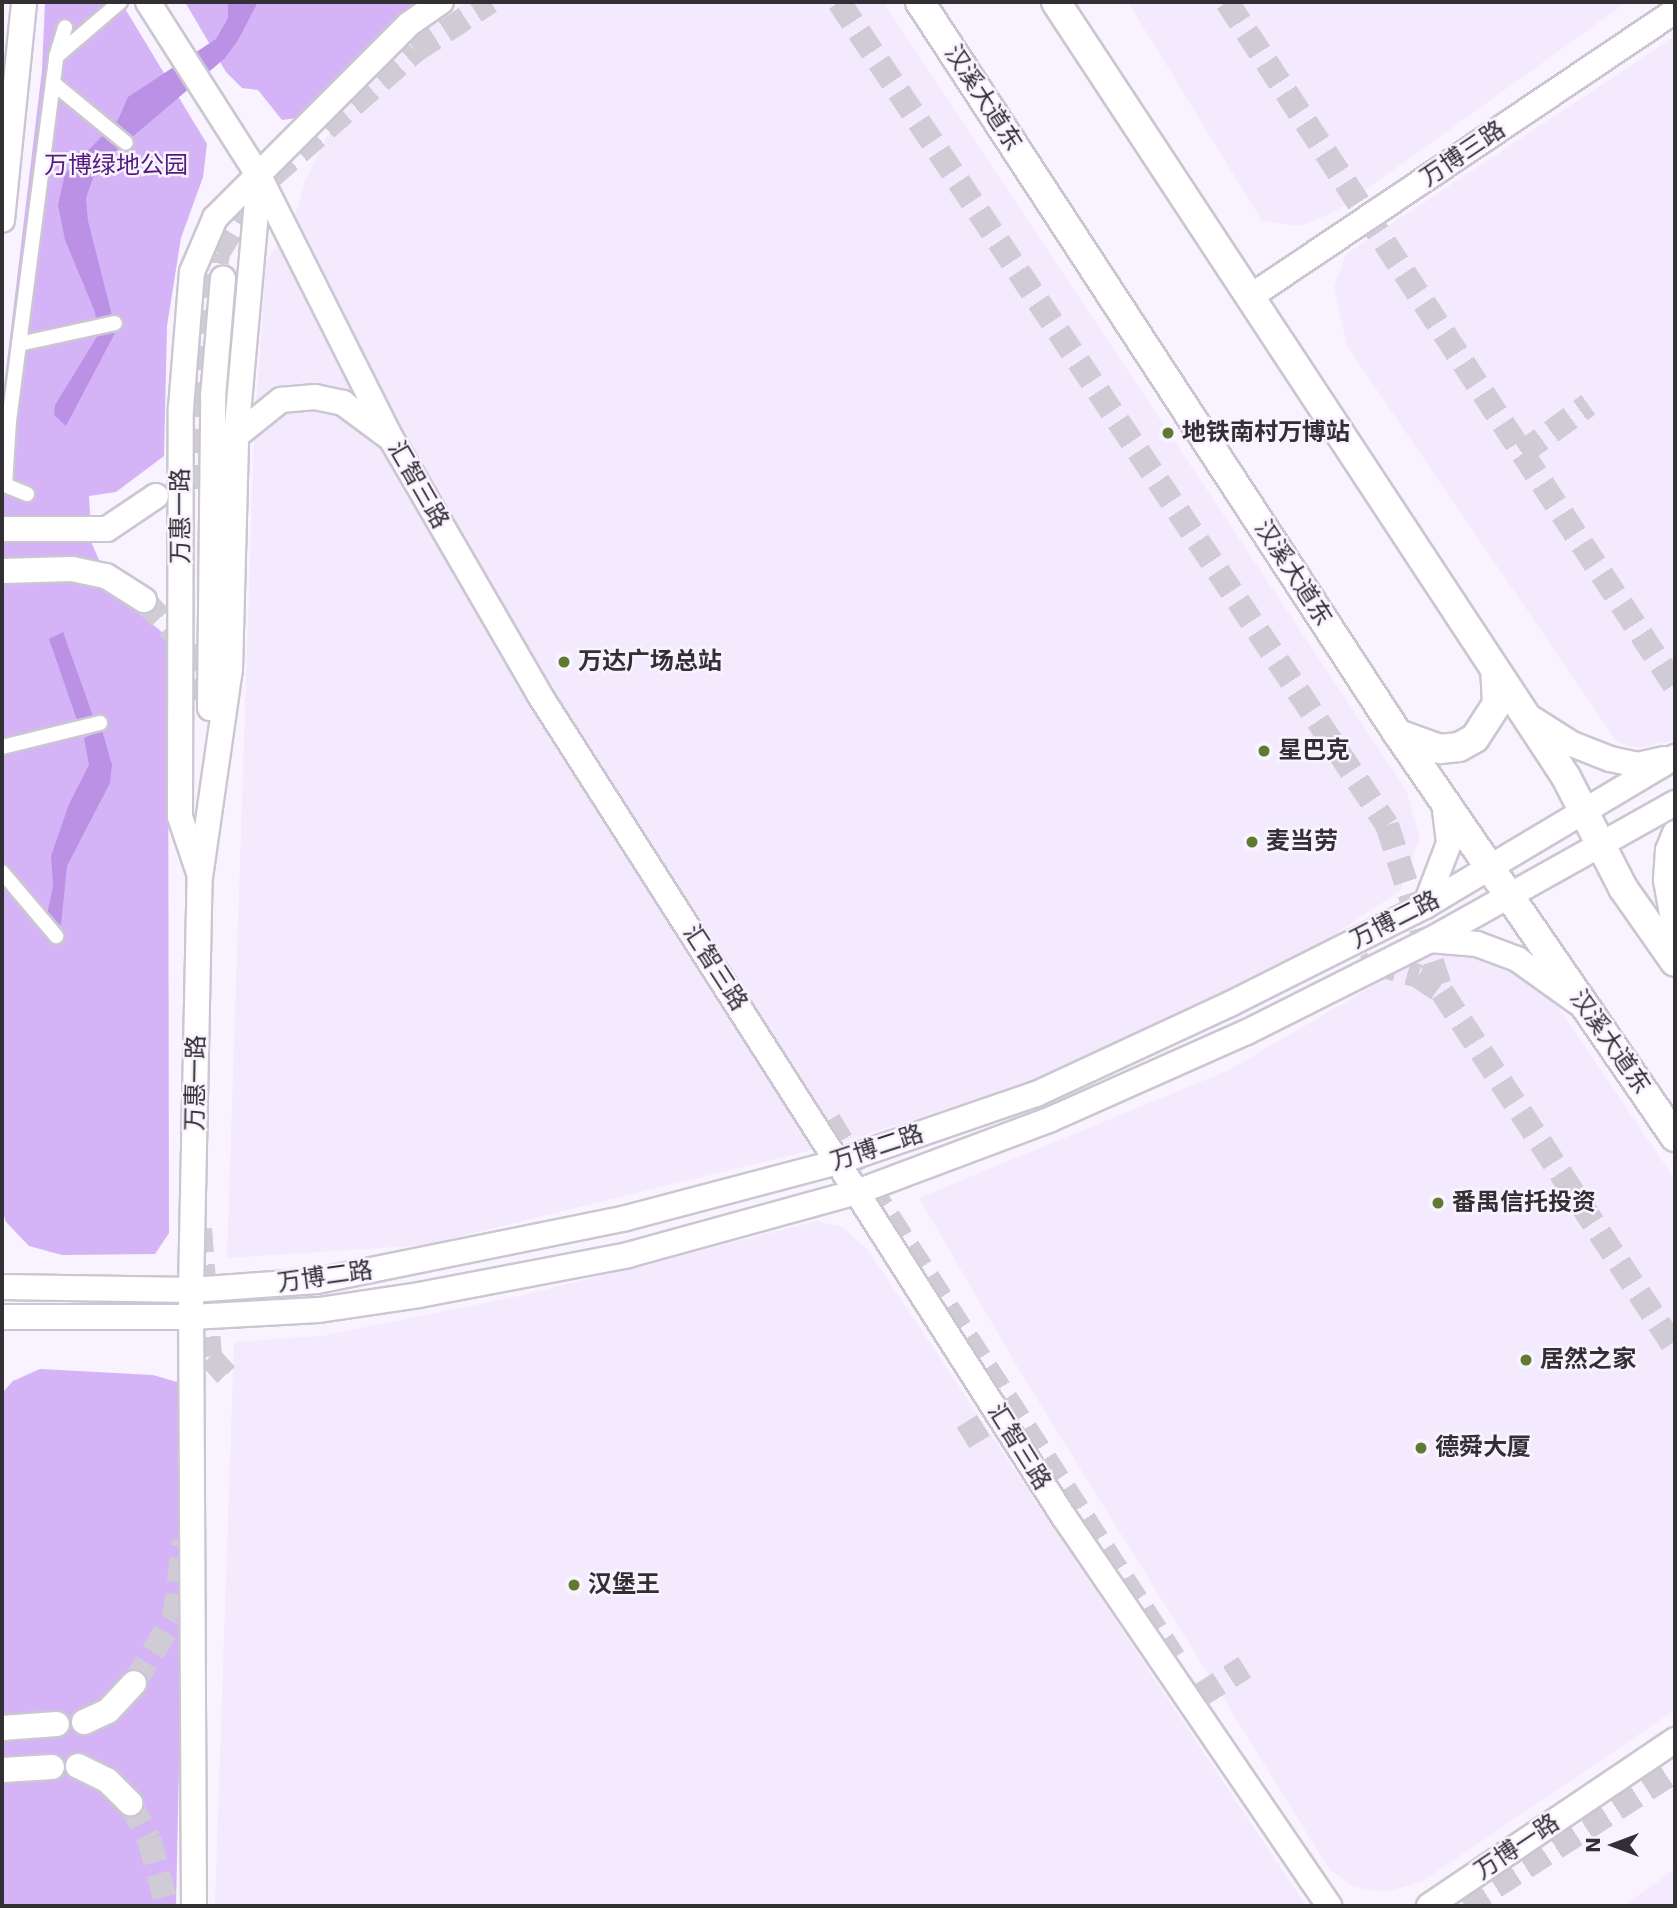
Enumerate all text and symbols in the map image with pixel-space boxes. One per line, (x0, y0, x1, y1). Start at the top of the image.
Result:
street label: 汉溪大道东 (938, 40, 1028, 156)
street label: 万博三路 (1415, 115, 1511, 193)
park label: 万博绿地公园 (44, 152, 188, 180)
place label: 地铁南村万博站 (1182, 419, 1350, 447)
marker: 地铁南村万博站 (1160, 425, 1176, 441)
street label: 汇智三路 (382, 436, 454, 534)
street label: 万惠一路 (167, 468, 195, 564)
street label: 汉溪大道东 (1248, 515, 1338, 631)
place label: 万达广场总站 (578, 648, 722, 676)
marker: 万达广场总站 (556, 654, 572, 670)
place label: 星巴克 (1278, 737, 1350, 765)
marker: 星巴克 (1256, 743, 1272, 759)
place label: 麦当劳 (1266, 828, 1338, 856)
marker: 麦当劳 (1244, 834, 1260, 850)
street label: 万博二路 (1346, 885, 1444, 955)
street label: 汇智三路 (677, 920, 753, 1016)
street label: 汉溪大道东 (1564, 985, 1656, 1099)
street label: 万惠一路 (181, 1035, 211, 1131)
street label: 万博二路 (827, 1119, 927, 1177)
place label: 番禺信托投资 (1452, 1189, 1596, 1217)
marker: 番禺信托投资 (1430, 1195, 1446, 1211)
street label: 万博二路 (275, 1256, 375, 1298)
place label: 居然之家 (1540, 1346, 1636, 1374)
marker: 居然之家 (1518, 1352, 1534, 1368)
street label: 汇智三路 (981, 1399, 1057, 1495)
place label: 德舜大厦 (1435, 1434, 1531, 1462)
marker: 德舜大厦 (1413, 1440, 1429, 1456)
place label: 汉堡王 (588, 1571, 660, 1599)
marker: 汉堡王 (566, 1577, 582, 1593)
street label: 万博一路 (1469, 1808, 1565, 1886)
north arrow (1579, 1810, 1649, 1880)
text: N (1582, 1837, 1604, 1853)

